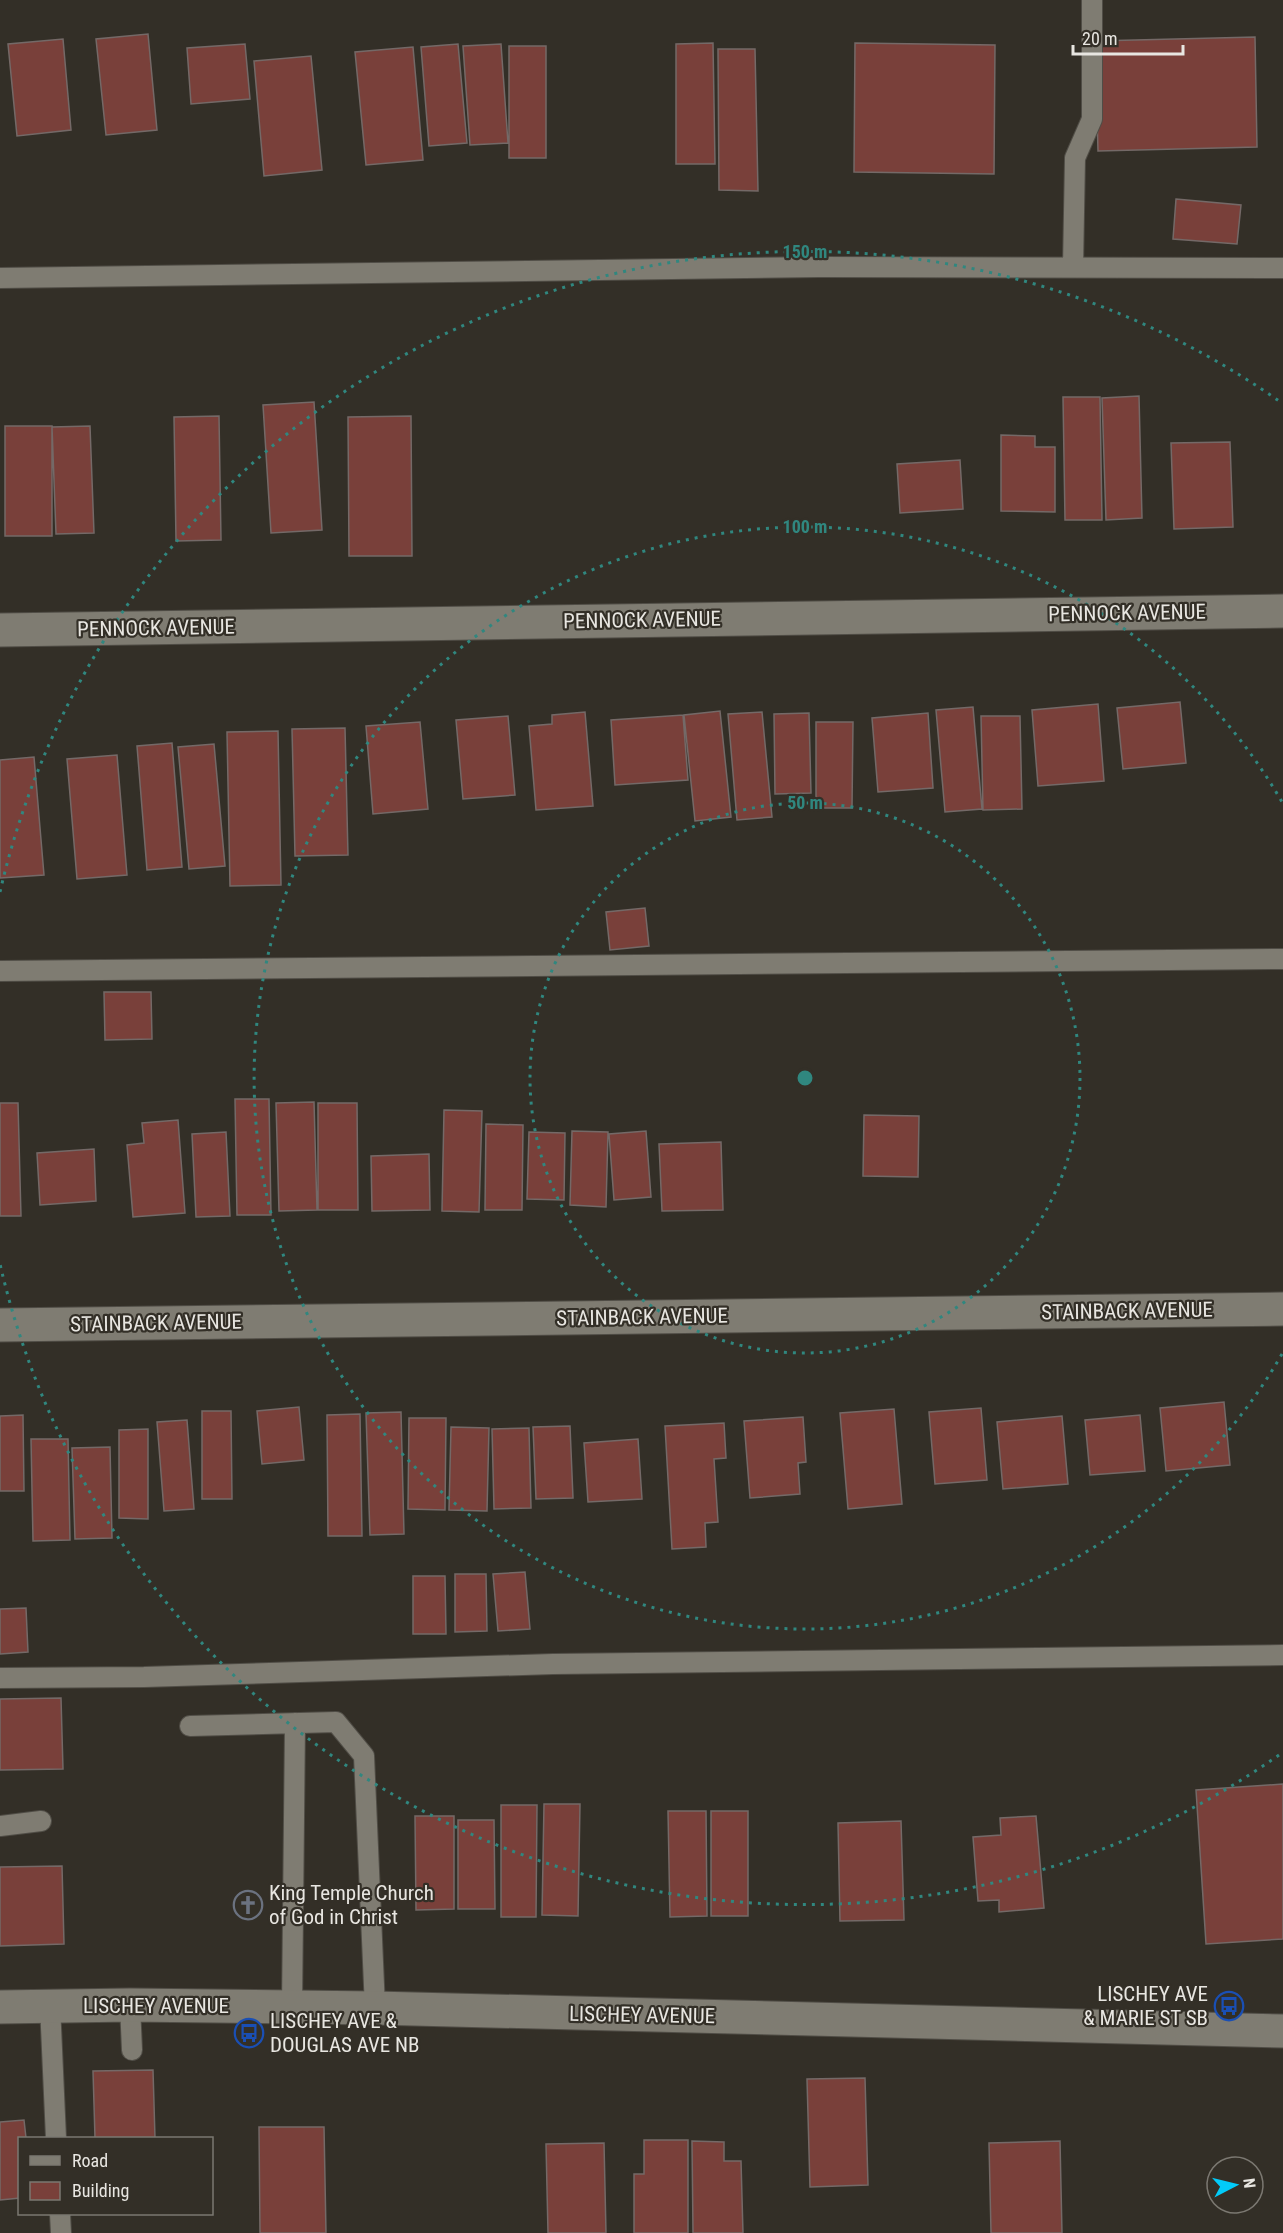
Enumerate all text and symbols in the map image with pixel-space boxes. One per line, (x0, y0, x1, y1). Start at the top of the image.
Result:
scale bar (1073, 18, 1182, 56)
text: 20 m (1082, 28, 1117, 49)
text: 150 m (783, 241, 827, 262)
text: 100 m (783, 516, 827, 537)
street label: PENNOCK AVENUE (1048, 600, 1206, 626)
street label: PENNOCK AVENUE (563, 607, 721, 633)
street label: PENNOCK AVENUE (77, 615, 235, 641)
text: 50 m (787, 792, 823, 813)
centre of rings (795, 1068, 815, 1088)
street label: STAINBACK AVENUE (1041, 1298, 1213, 1324)
street label: STAINBACK AVENUE (556, 1304, 728, 1330)
street label: STAINBACK AVENUE (70, 1310, 242, 1336)
place label: King Temple Church of God in Christ (269, 1881, 434, 1929)
church icon: King Temple Church of God in Christ (232, 1889, 264, 1921)
place label: LISCHEY AVE & MARIE ST SB (1083, 1982, 1208, 2030)
bus stop icon: LISCHEY AVE & MARIE ST SB (1213, 1990, 1245, 2022)
street label: LISCHEY AVENUE (83, 1994, 229, 2018)
street label: LISCHEY AVENUE (569, 2002, 715, 2028)
place label: LISCHEY AVE & DOUGLAS AVE NB (270, 2009, 420, 2057)
bus stop icon: LISCHEY AVE & DOUGLAS AVE NB (233, 2017, 265, 2049)
legend (18, 2137, 213, 2215)
text: Road (72, 2150, 108, 2171)
north arrow (1205, 2155, 1265, 2215)
text: N (1239, 2177, 1259, 2189)
text: Building (72, 2180, 129, 2201)

